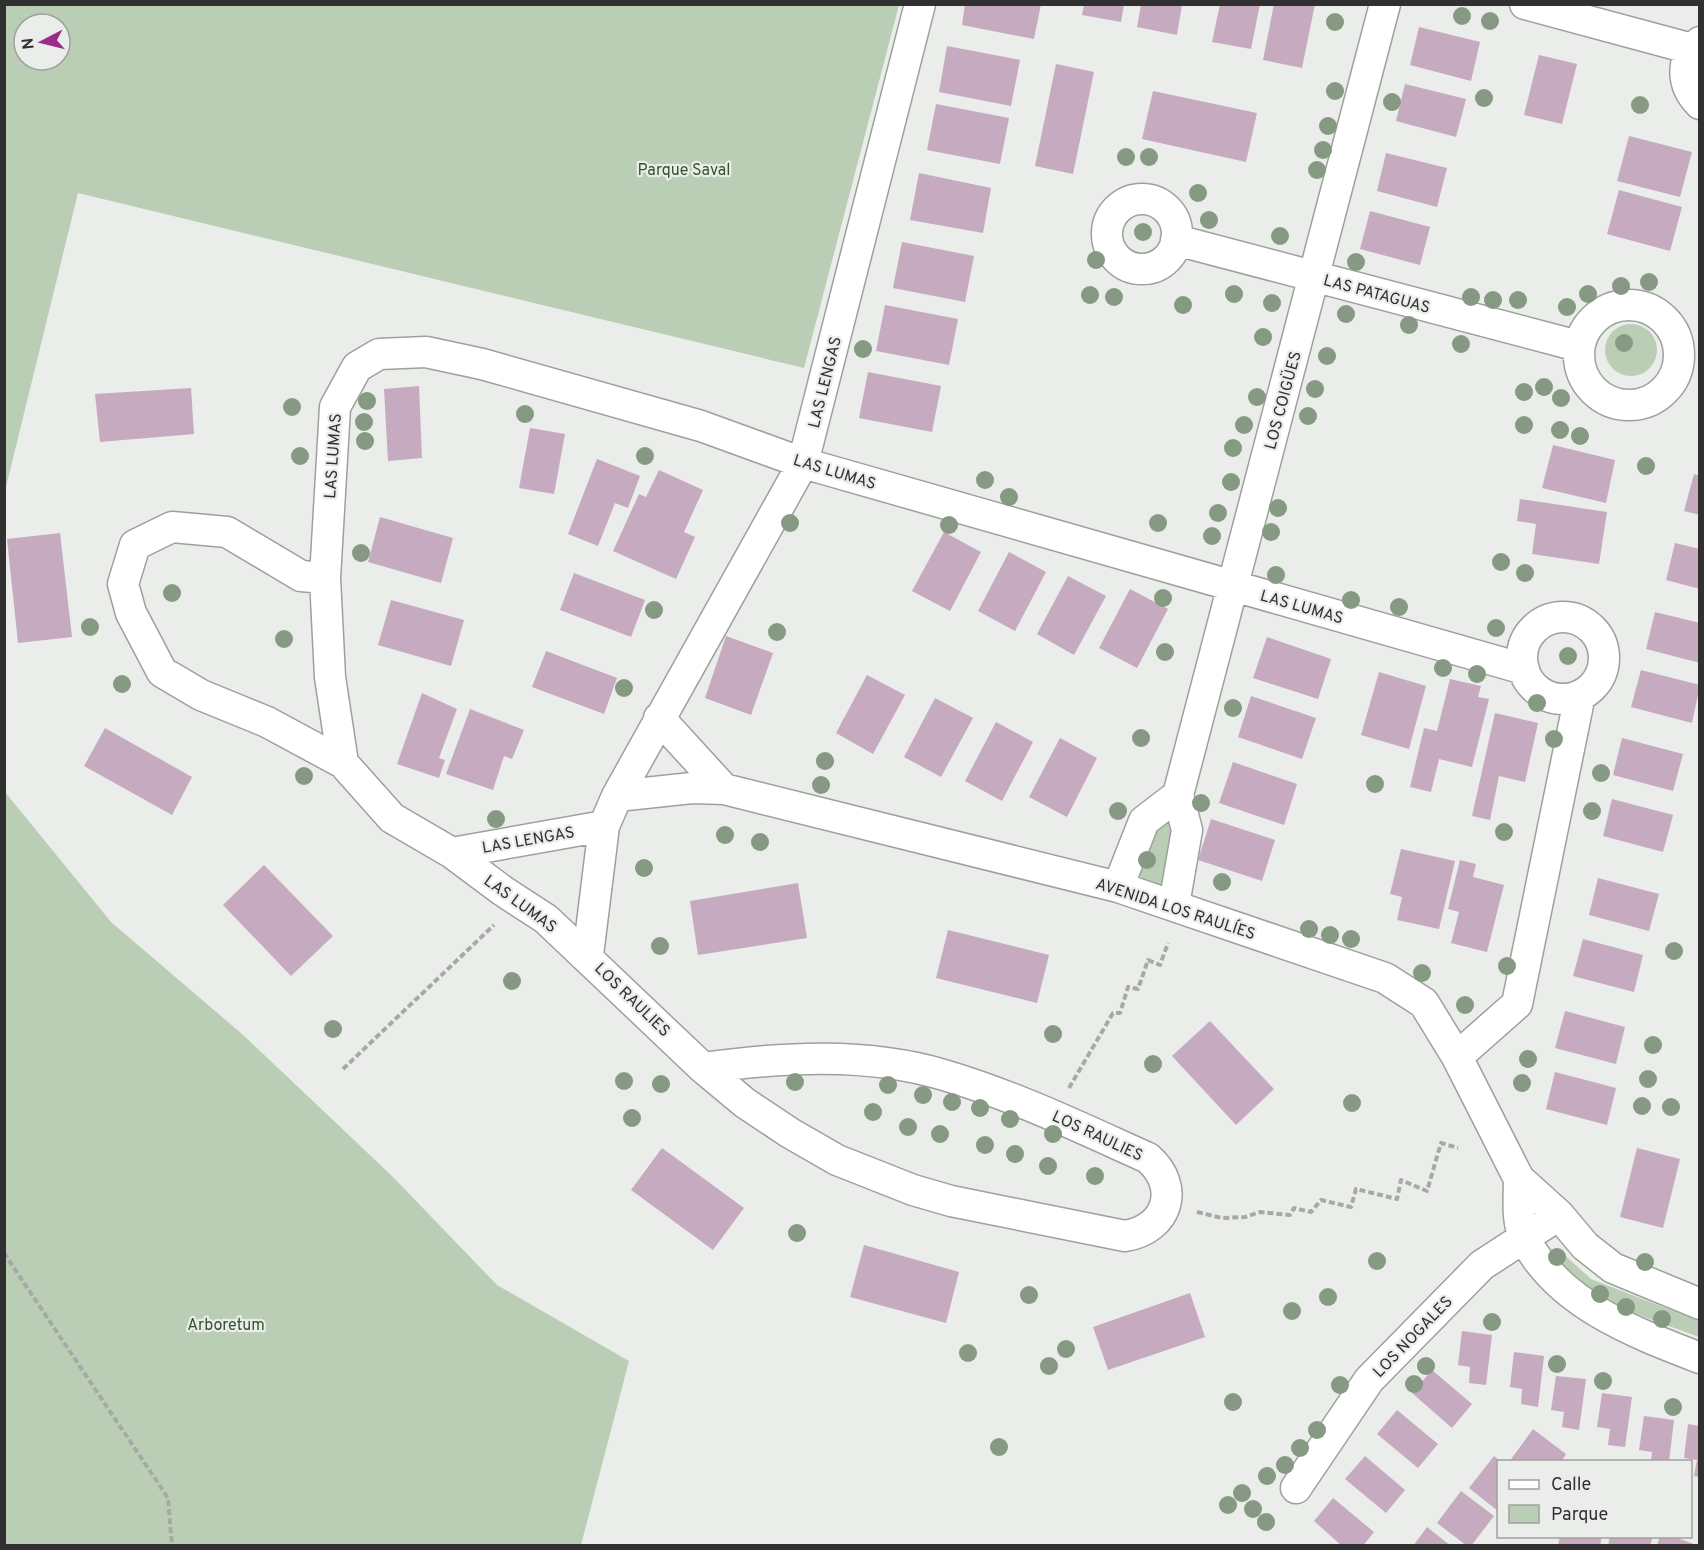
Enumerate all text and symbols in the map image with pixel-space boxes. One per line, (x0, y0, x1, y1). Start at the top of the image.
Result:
north arrow (12, 12, 72, 72)
text: N (18, 37, 40, 51)
park label: Parque Saval (638, 161, 730, 181)
street label: LAS PATAGUAS (1321, 271, 1432, 319)
street label: LAS LENGAS (805, 335, 847, 430)
street label: LOS COIGÜES (1259, 349, 1307, 452)
street label: LAS LUMAS (321, 413, 347, 500)
street label: LAS LUMAS (791, 451, 878, 495)
street label: LAS LUMAS (1258, 587, 1345, 629)
street label: LAS LENGAS (480, 823, 576, 859)
street label: LAS LUMAS (479, 871, 560, 938)
street label: AVENIDA LOS RAULÍES (1093, 873, 1258, 945)
street label: LOS RAULIES (589, 959, 674, 1042)
street label: LOS RAULIES (1049, 1107, 1146, 1167)
street label: LOS NOGALES (1369, 1292, 1457, 1383)
park label: Arboretum (187, 1316, 265, 1336)
legend (1497, 1460, 1692, 1538)
text: Calle (1551, 1474, 1591, 1497)
text: Parque (1551, 1504, 1608, 1527)

